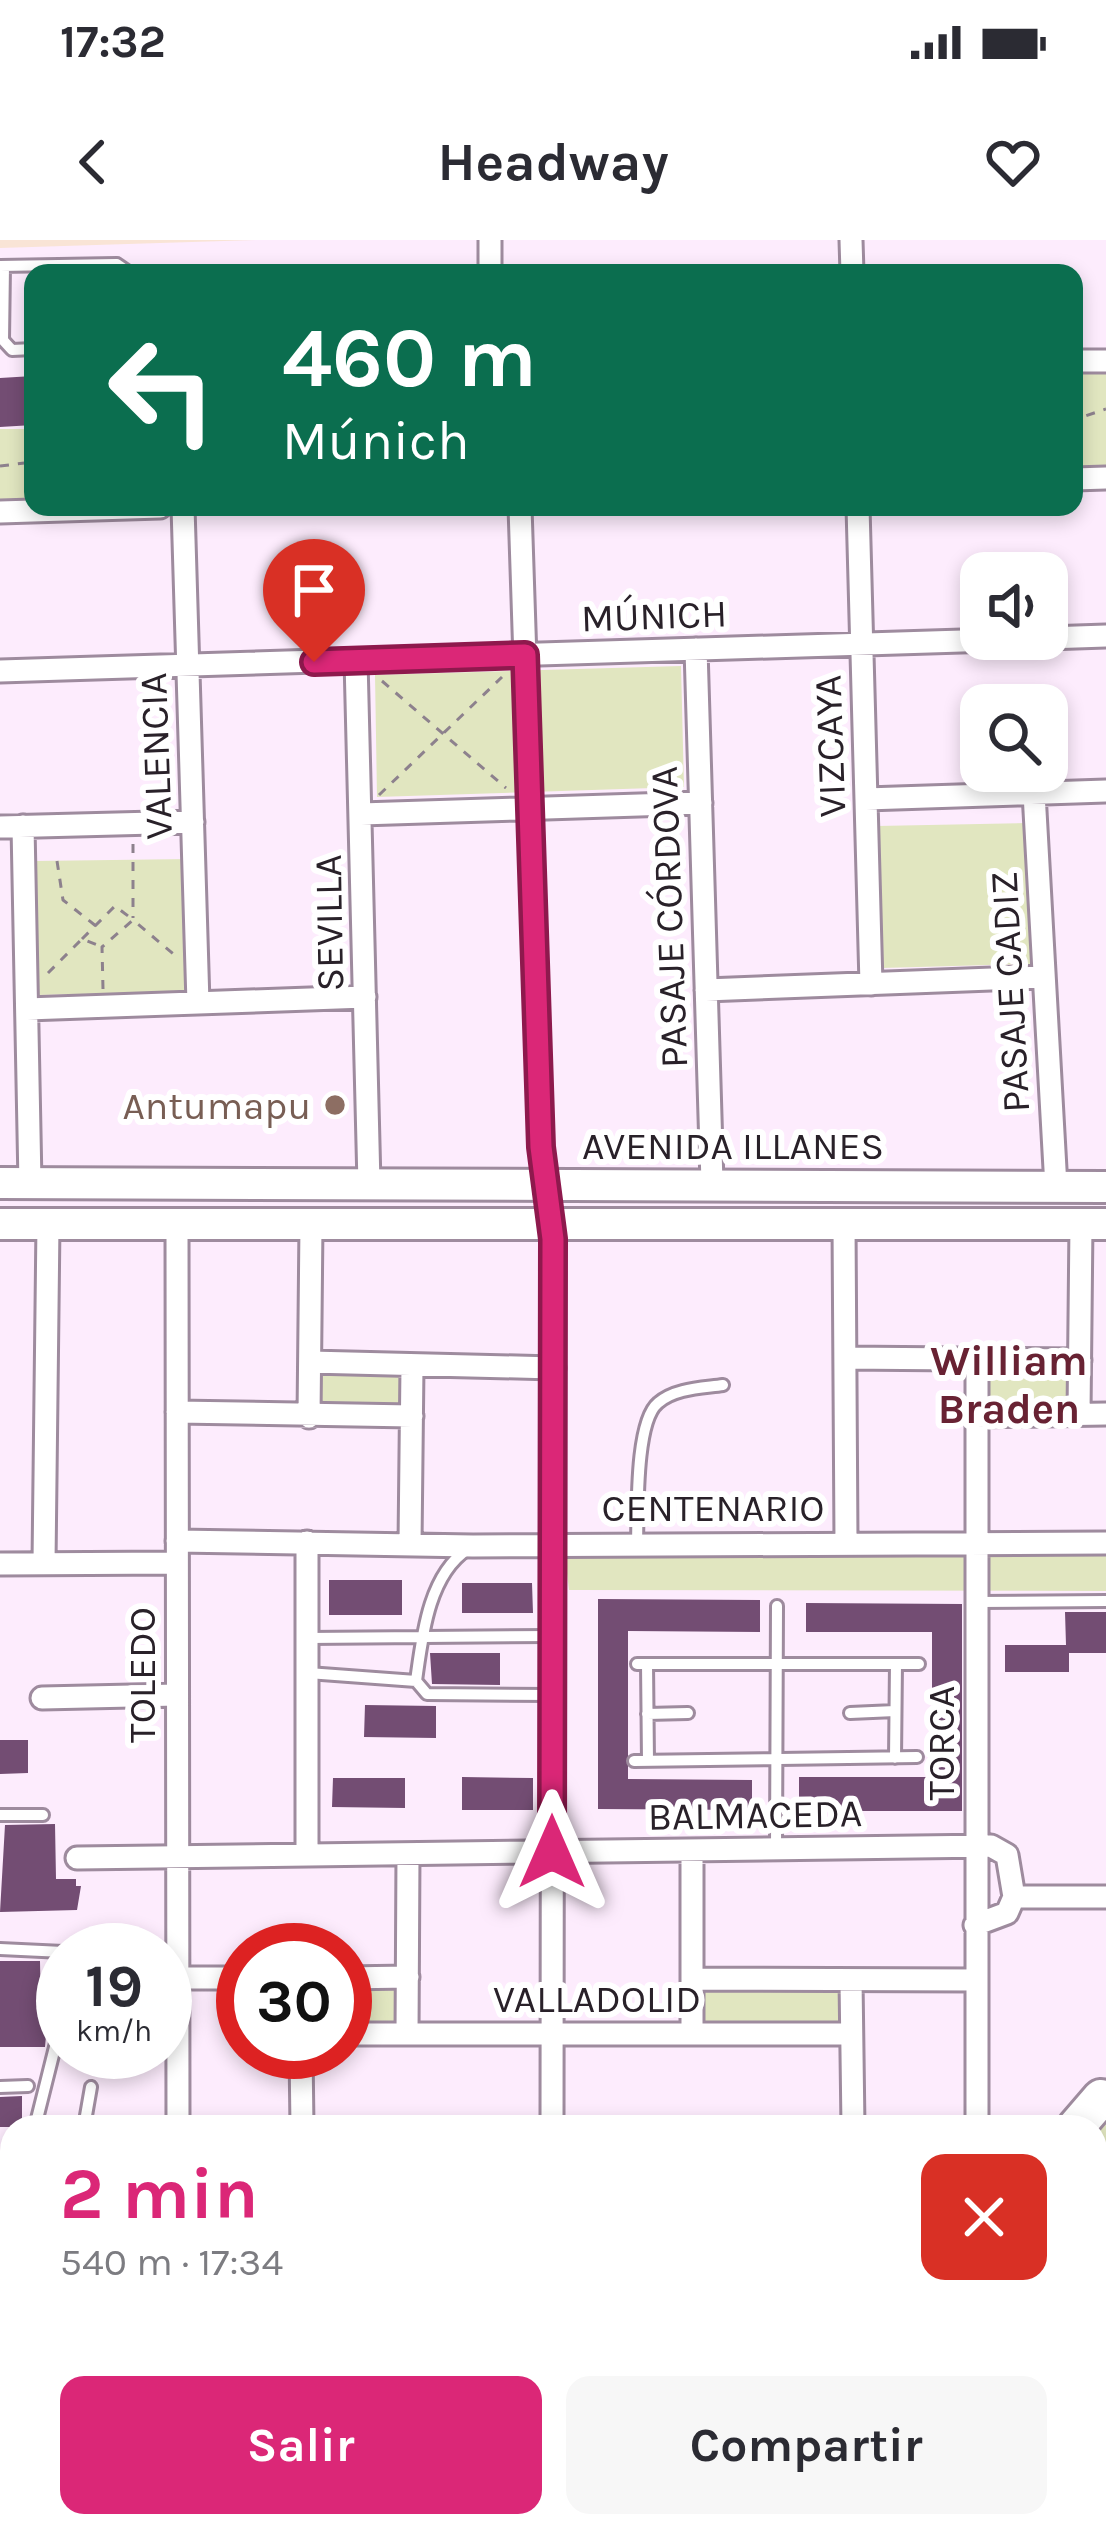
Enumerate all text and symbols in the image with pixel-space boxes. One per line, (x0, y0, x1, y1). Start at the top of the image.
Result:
text: 17:32 (60, 16, 166, 68)
icon: back (60, 129, 126, 195)
icon: heart (980, 129, 1046, 195)
text: Headway (437, 130, 669, 194)
text: 460 m (282, 309, 537, 407)
icon: left (84, 312, 240, 468)
text: Múnich (282, 409, 470, 473)
pin (263, 539, 365, 662)
map controls (960, 552, 1068, 792)
button: sound (960, 552, 1068, 660)
icon: arrive (281, 557, 347, 623)
street label: MÚNICH (580, 590, 728, 642)
street label: VALENCIA (130, 672, 182, 840)
street label: VIZCAYA (805, 674, 855, 818)
button: search (960, 684, 1068, 792)
street label: PASAJE CÓRDOVA (641, 765, 697, 1069)
street label: SEVILLA (305, 854, 353, 992)
street label: PASAJE CADIZ (981, 870, 1039, 1114)
place label: Antumapu (122, 1083, 311, 1129)
marker: Antumapu (322, 1092, 348, 1118)
street label: AVENIDA ILLANES (582, 1123, 884, 1169)
district label: William Braden (930, 1336, 1088, 1434)
street label: CENTENARIO (601, 1485, 825, 1531)
street label: TOLEDO (119, 1607, 165, 1743)
street label: TORCA (918, 1686, 964, 1800)
position arrow (489, 1789, 615, 1915)
street label: BALMACEDA (647, 1790, 863, 1840)
speed limit sign: 30 (216, 1923, 372, 2079)
text: 19 (85, 1951, 143, 2021)
street label: VALLADOLID (493, 1976, 701, 2022)
text: km/h (76, 2013, 152, 2049)
text: 2 min (60, 2152, 259, 2236)
button: close (921, 2154, 1047, 2280)
text: 540 m · 17:34 (60, 2239, 283, 2285)
button: Salir (60, 2376, 542, 2514)
button: Compartir (566, 2376, 1047, 2514)

